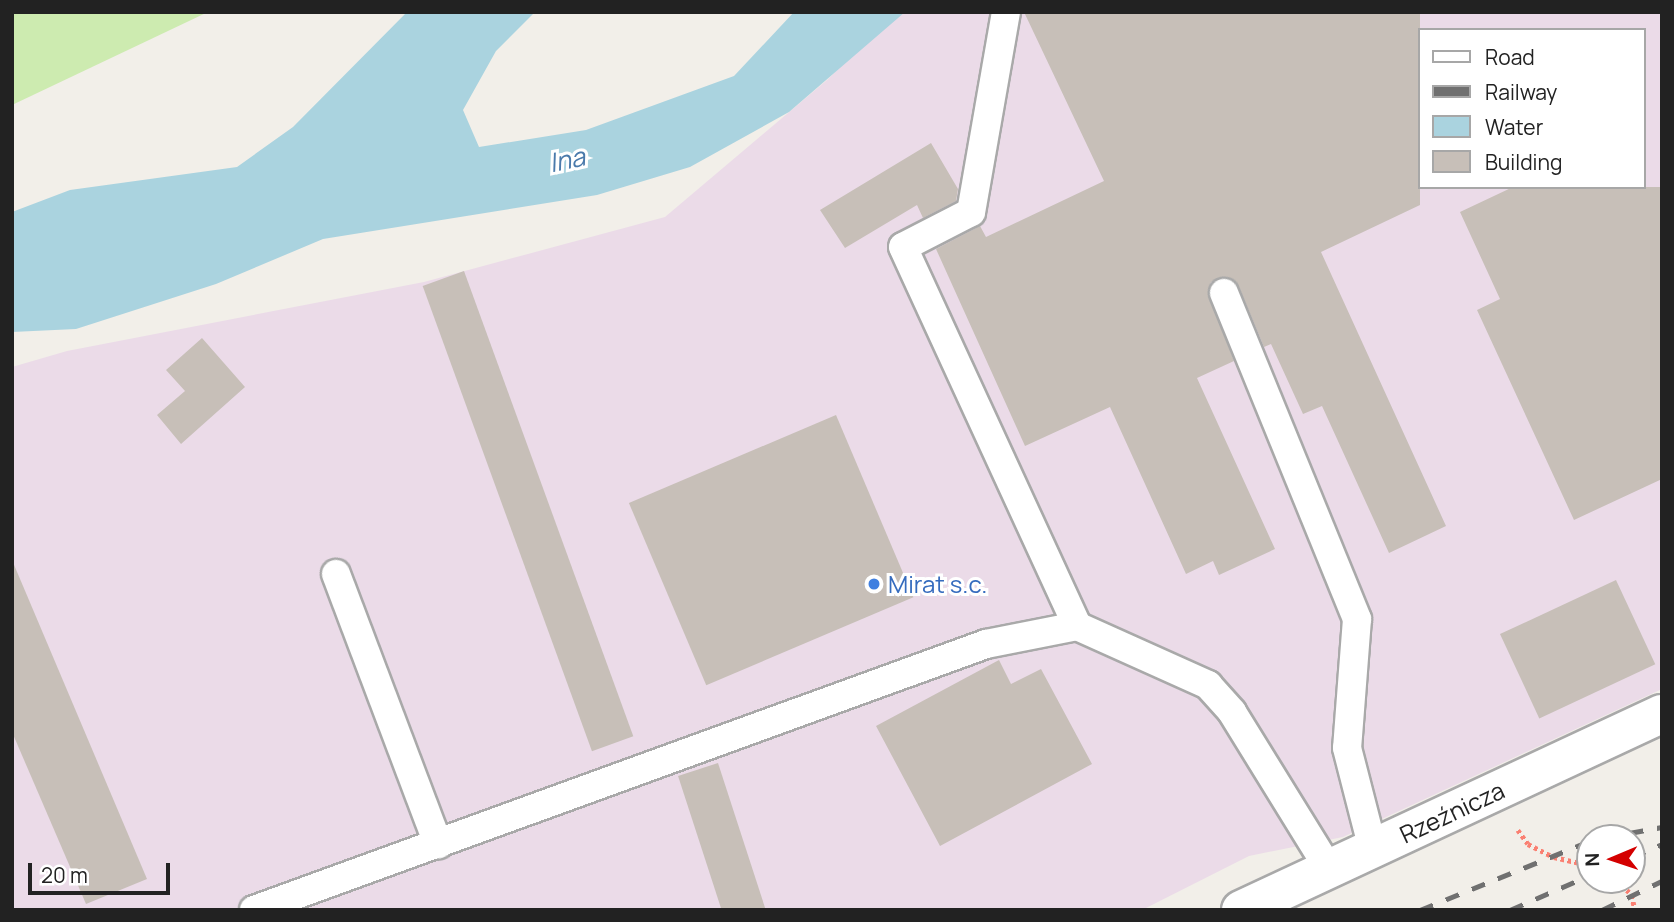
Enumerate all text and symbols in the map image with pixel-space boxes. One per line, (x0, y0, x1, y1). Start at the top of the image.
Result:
legend (1418, 28, 1646, 189)
text: Road (1485, 43, 1535, 71)
text: Railway (1485, 78, 1557, 106)
text: Water (1485, 113, 1543, 141)
water label: Ina (546, 141, 588, 179)
text: Building (1485, 148, 1562, 176)
place label: Mirat s.c. (888, 570, 987, 598)
marker: Mirat s.c. (866, 576, 882, 592)
street label: Rzeźnicza (1395, 775, 1509, 849)
north arrow (1576, 824, 1646, 894)
scale bar (32, 848, 173, 892)
text: N (1579, 852, 1605, 867)
text: 20 m (41, 861, 88, 889)

